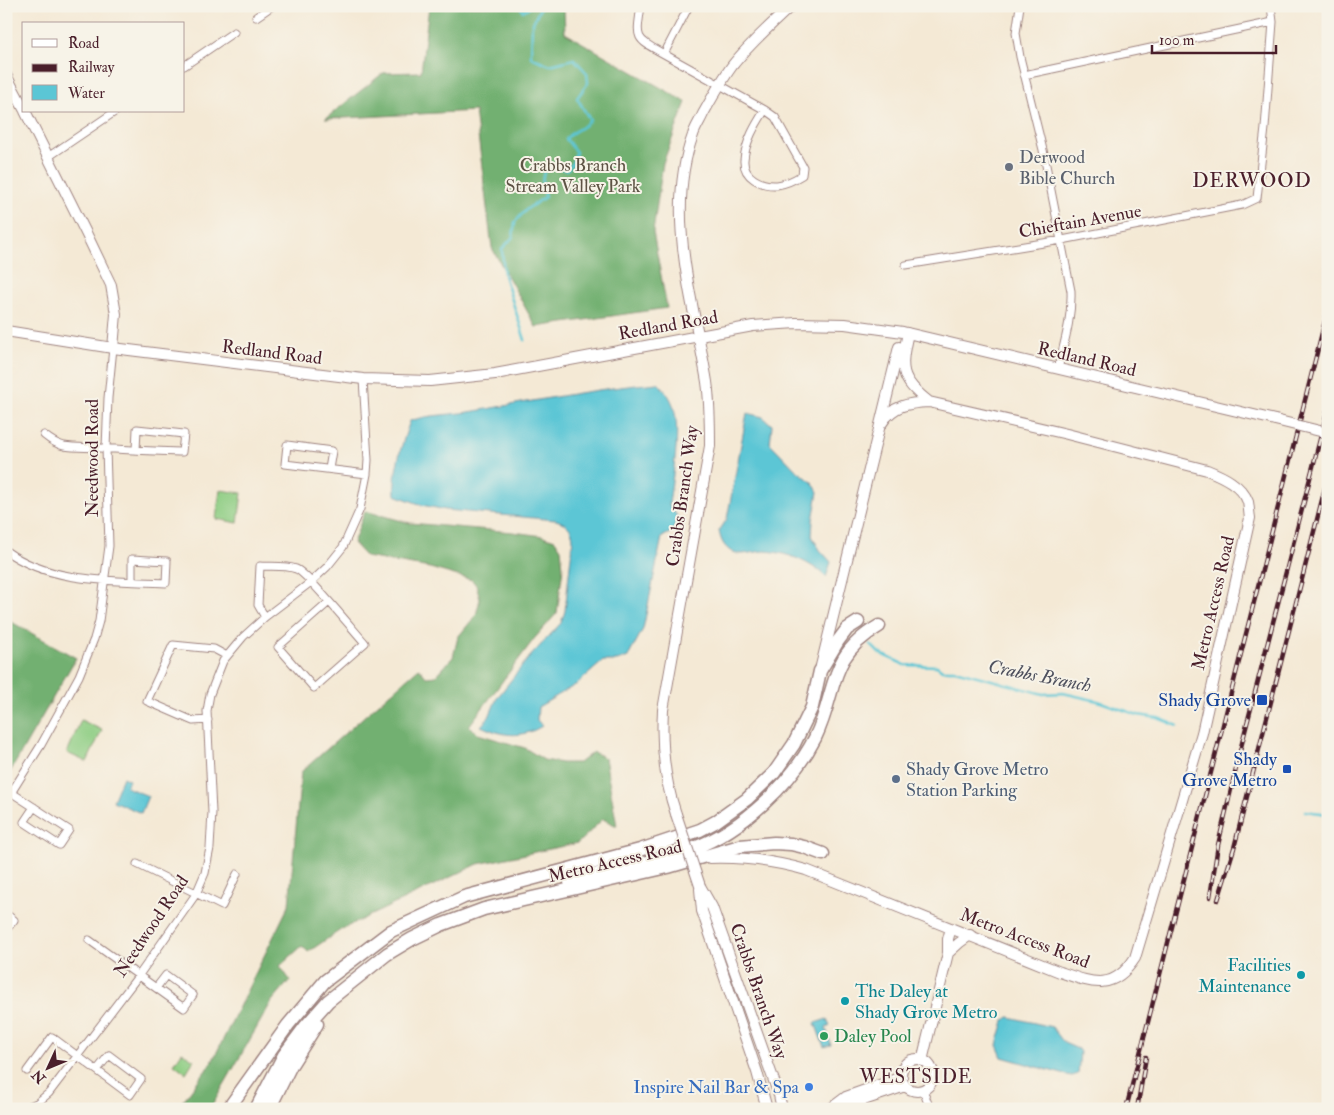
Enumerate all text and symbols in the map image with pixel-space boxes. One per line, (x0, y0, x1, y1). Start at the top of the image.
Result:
legend (22, 22, 185, 112)
scale bar (1152, 22, 1275, 54)
text: 100 m (1159, 31, 1195, 50)
text: Road (68, 34, 100, 53)
text: Railway (68, 58, 115, 77)
text: Water (67, 84, 105, 103)
place label: Derwood Bible Church (1019, 146, 1116, 190)
park label: Crabbs Branch Stream Valley Park (506, 154, 641, 198)
marker: Derwood Bible Church (1003, 161, 1015, 173)
district label: DERWOOD (1192, 168, 1312, 193)
street label: Chieftain Avenue (1017, 199, 1144, 244)
street label: Redland Road (617, 305, 720, 346)
street label: Redland Road (221, 335, 323, 370)
street label: Redland Road (1035, 337, 1139, 382)
street label: Needwood Road (81, 399, 104, 517)
street label: Crabbs Branch Way (661, 423, 704, 568)
street label: Metro Access Road (1187, 534, 1240, 672)
water label: Crabbs Branch (986, 654, 1093, 698)
place label: Shady Grove (1158, 689, 1251, 712)
marker: Shady Grove (1255, 693, 1269, 707)
place label: Shady Grove Metro (1182, 748, 1278, 792)
place label: Shady Grove Metro Station Parking (906, 758, 1049, 802)
marker: Shady Grove Metro (1281, 763, 1293, 775)
marker: Shady Grove Metro Station Parking (890, 773, 902, 785)
street label: Metro Access Road (546, 835, 684, 888)
street label: Needwood Road (109, 871, 194, 982)
street label: Metro Access Road (957, 903, 1093, 974)
street label: Crabbs Branch Way (725, 920, 793, 1063)
place label: Facilities Maintenance (1198, 954, 1291, 998)
marker: Facilities Maintenance (1295, 969, 1307, 981)
place label: The Daley at Shady Grove Metro (855, 980, 998, 1024)
marker: The Daley at Shady Grove Metro (839, 995, 851, 1007)
place label: Daley Pool (834, 1025, 912, 1048)
marker: Daley Pool (818, 1030, 830, 1042)
north arrow (22, 1042, 72, 1092)
district label: WESTSIDE (859, 1065, 972, 1089)
text: N (28, 1066, 50, 1088)
place label: Inspire Nail Bar & Spa (633, 1076, 800, 1099)
marker: Inspire Nail Bar & Spa (803, 1081, 815, 1093)

